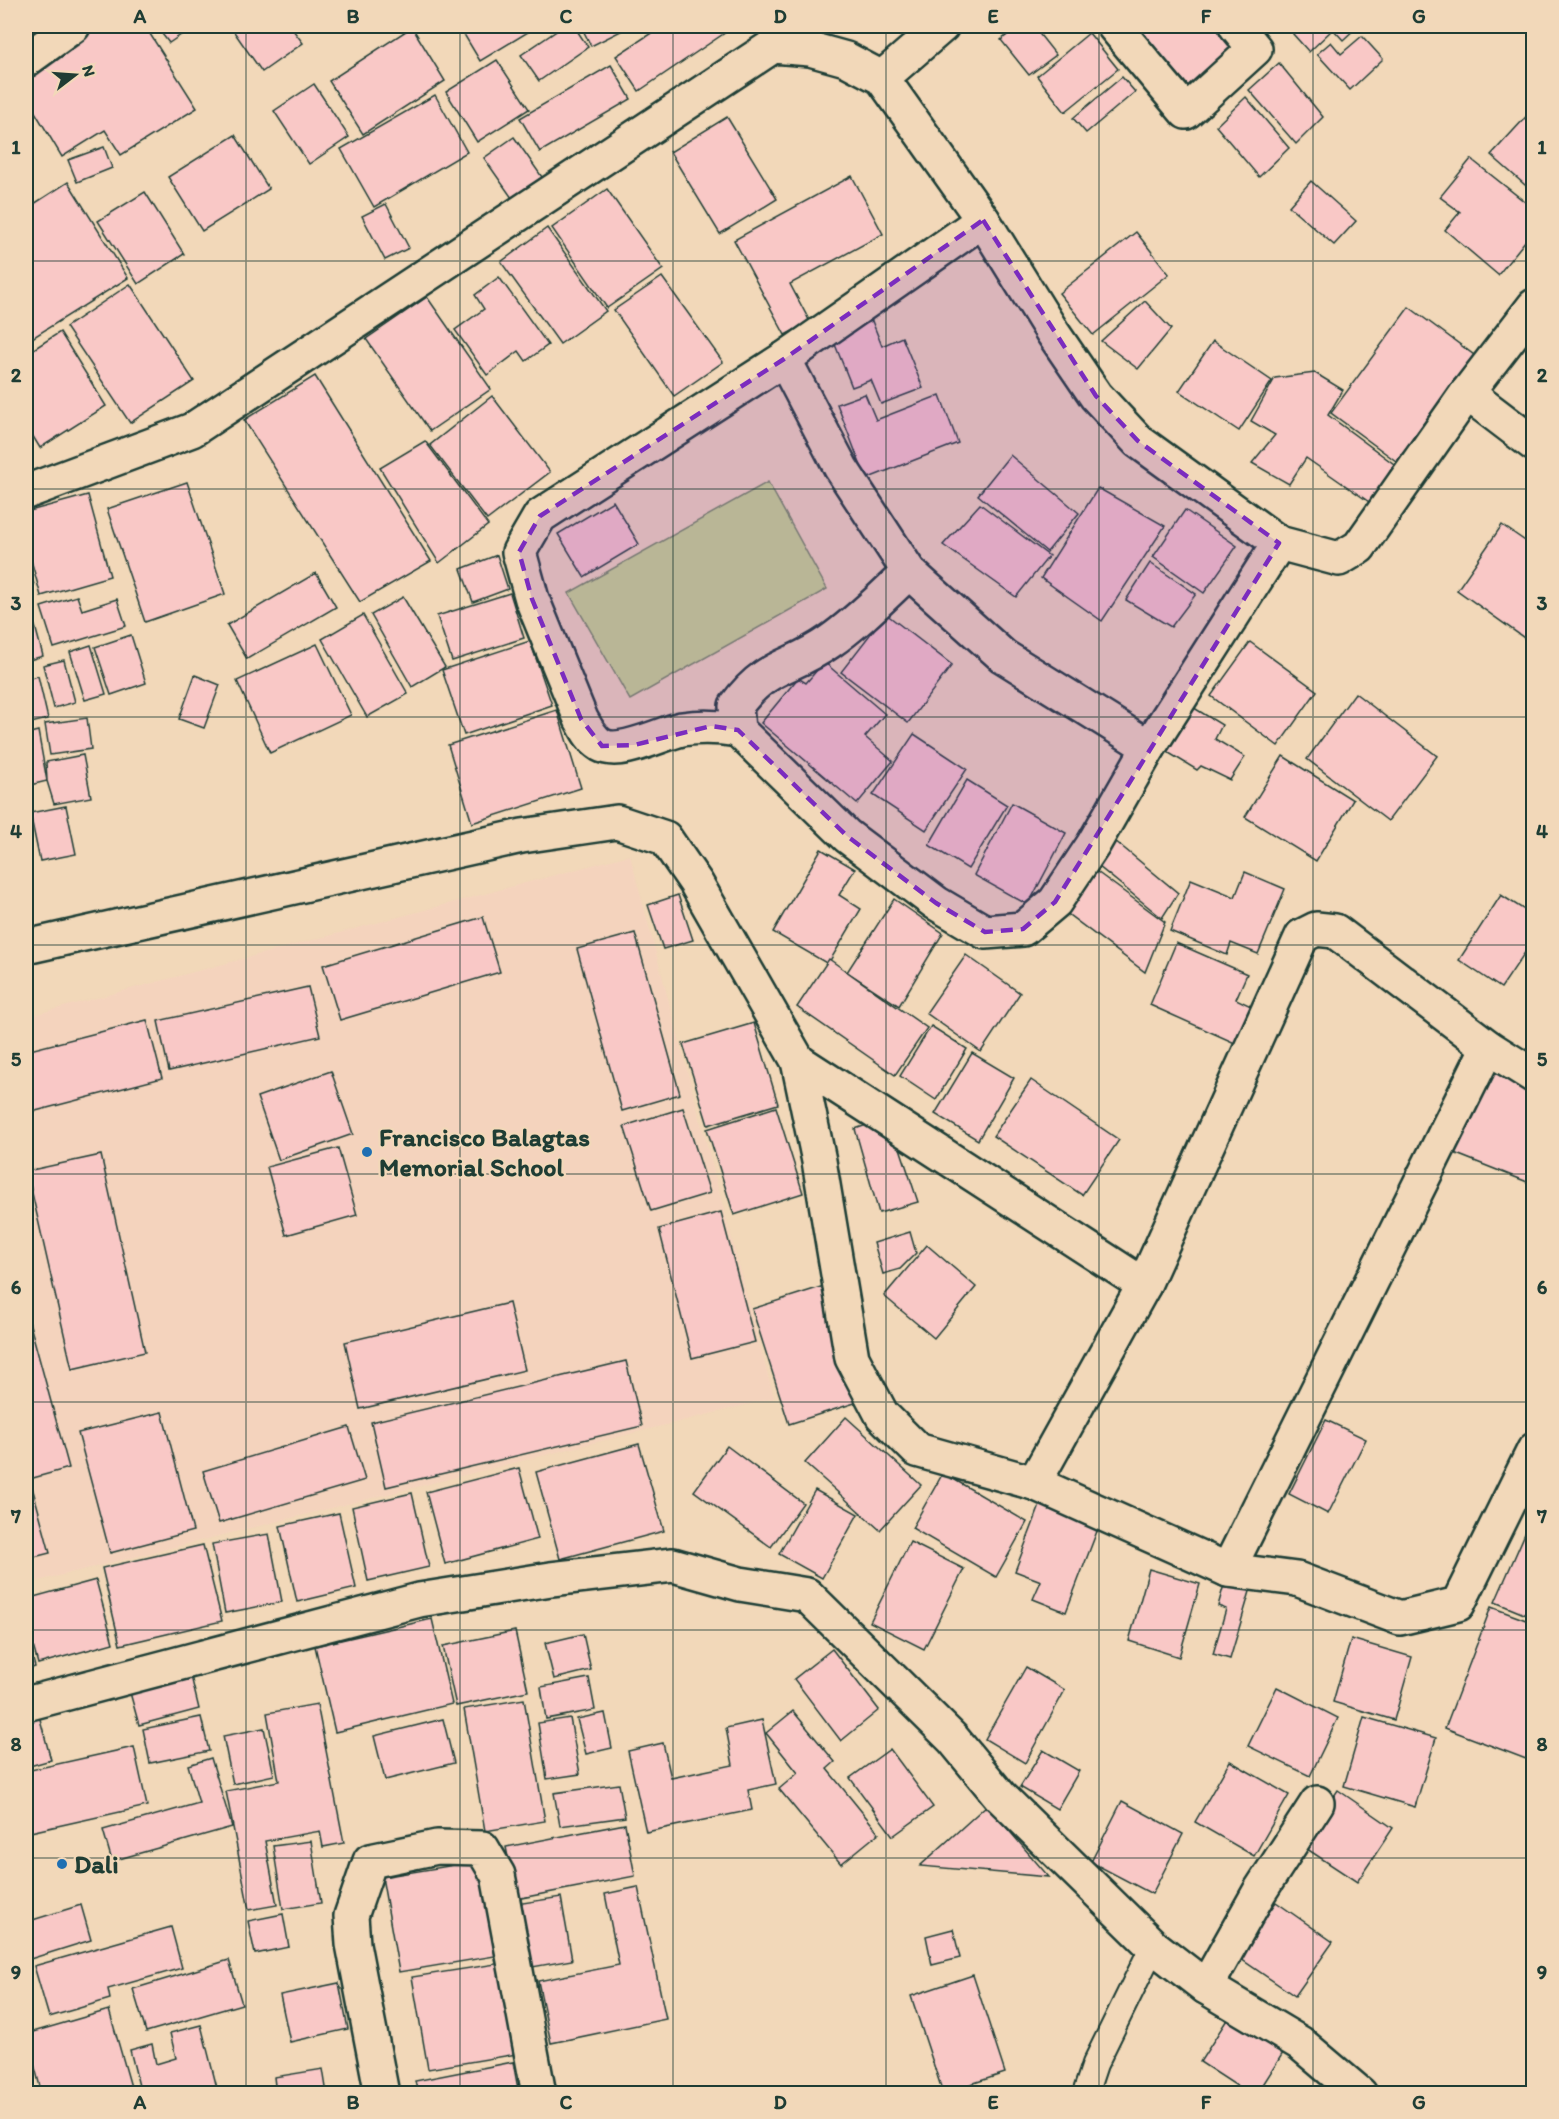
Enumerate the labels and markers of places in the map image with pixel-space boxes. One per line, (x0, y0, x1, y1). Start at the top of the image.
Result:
place label: Francisco Balagtas Memorial School (379, 1121, 590, 1183)
marker: Francisco Balagtas Memorial School (360, 1145, 374, 1159)
place label: Dali (74, 1848, 119, 1880)
marker: Dali (55, 1857, 69, 1871)

